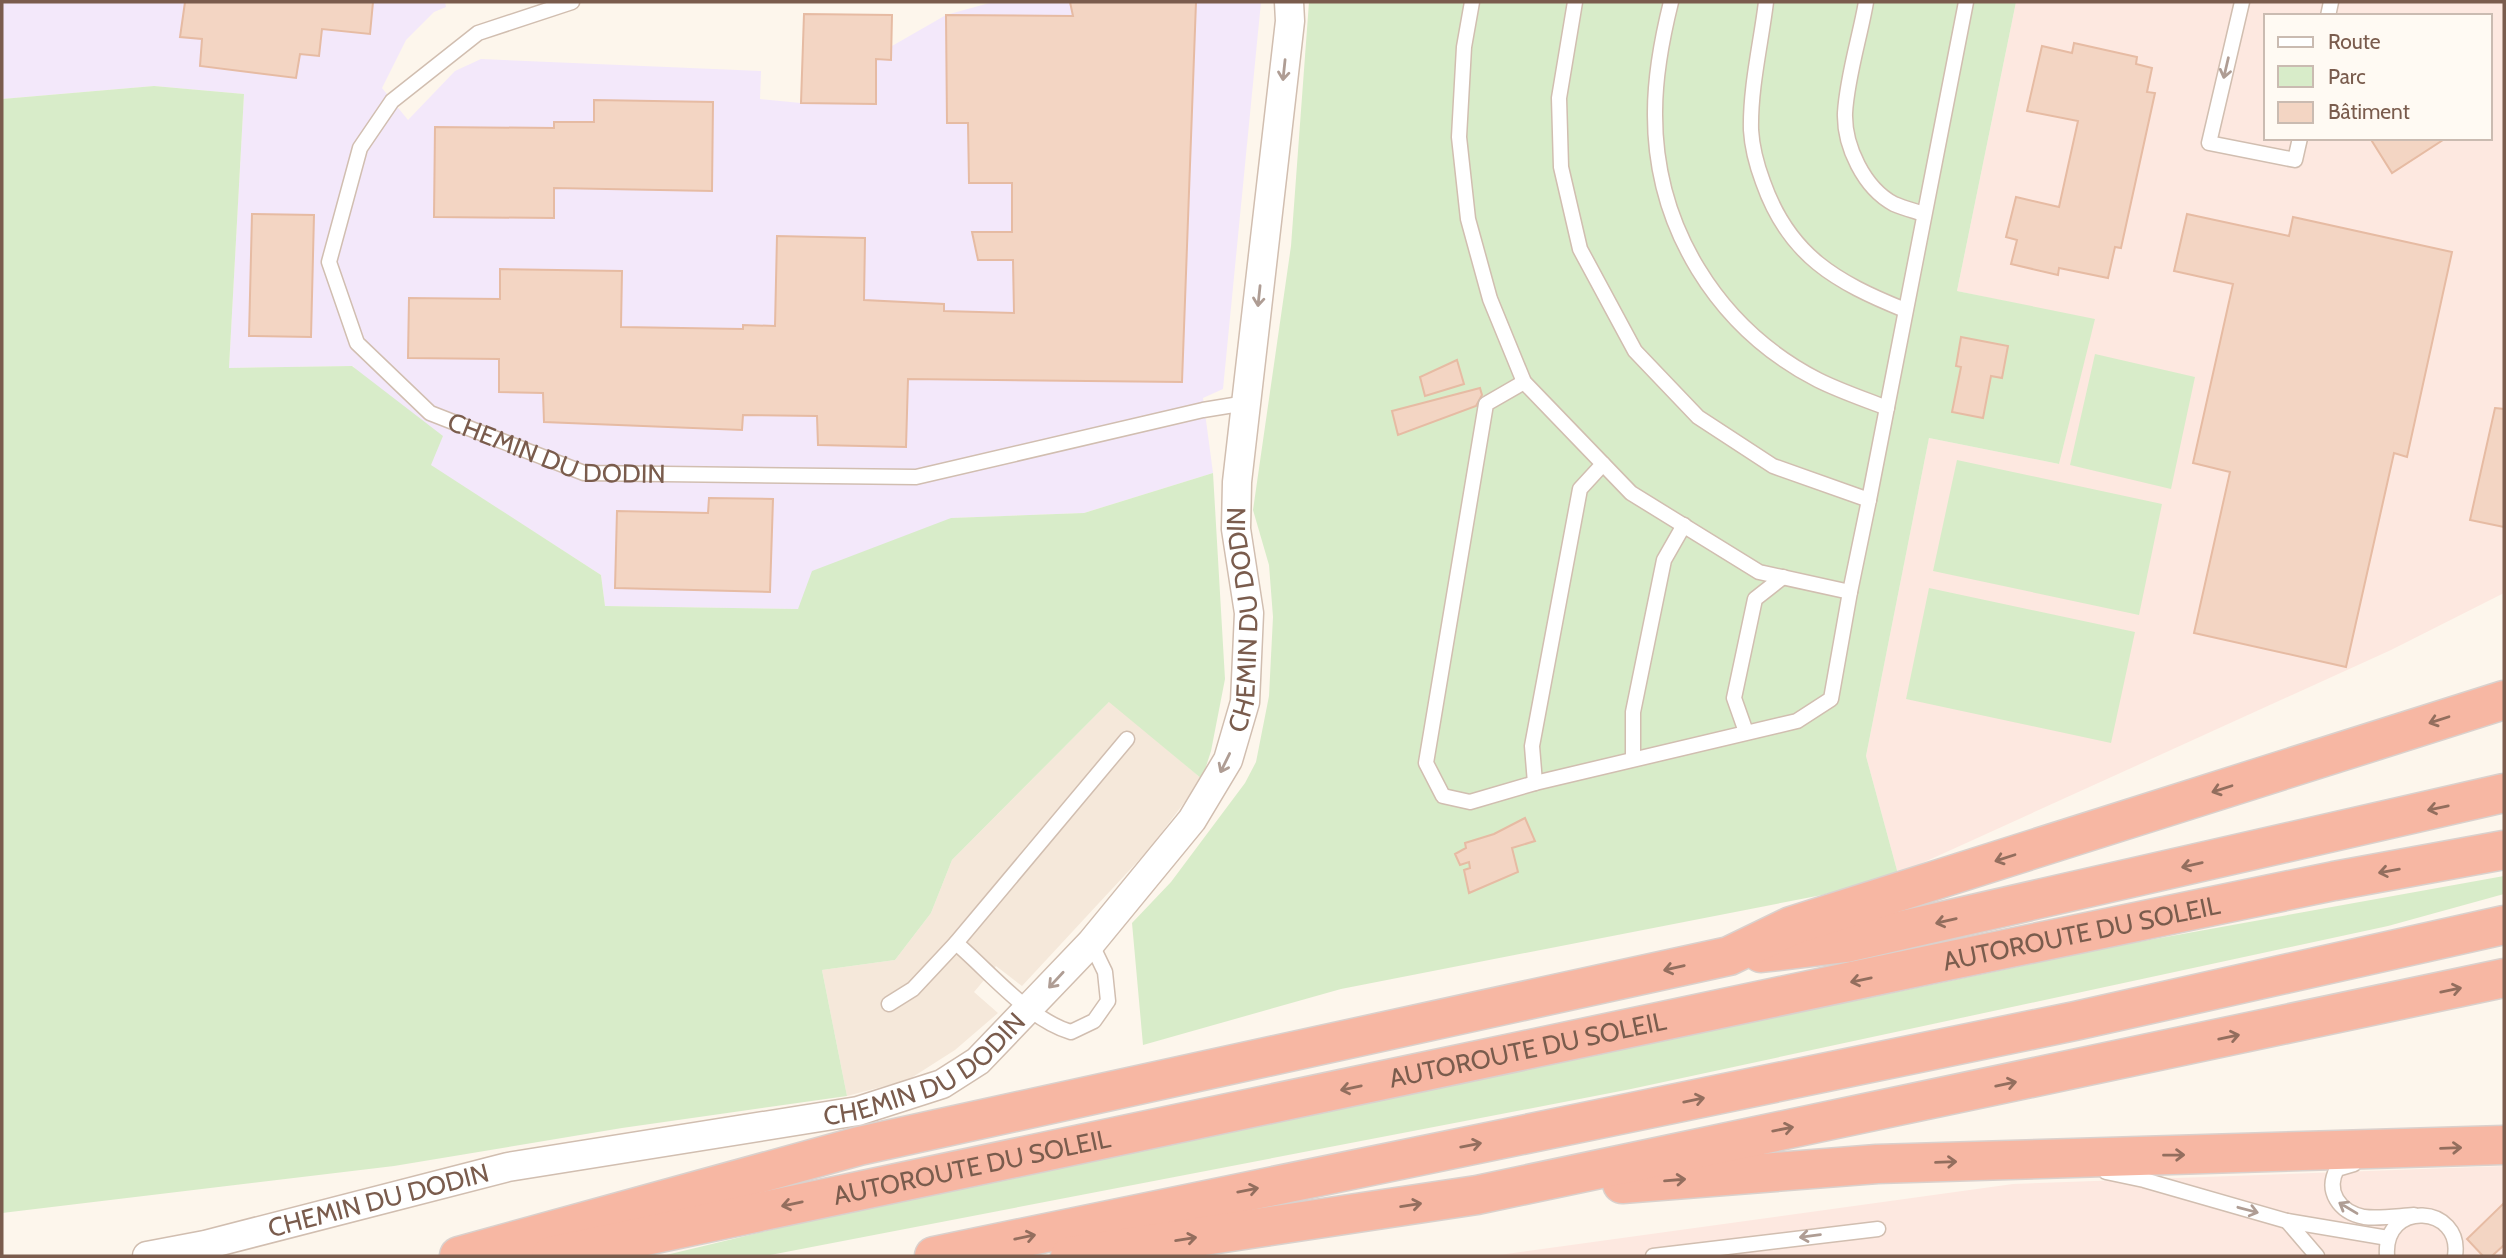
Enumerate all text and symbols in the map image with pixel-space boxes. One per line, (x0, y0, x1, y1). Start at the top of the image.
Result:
legend (2264, 14, 2492, 140)
text: Route (2328, 29, 2381, 54)
one-way arrow (2219, 56, 2233, 79)
one-way arrow (1278, 58, 1291, 81)
text: Parc (2328, 64, 2366, 89)
text: Bâtiment (2328, 99, 2410, 124)
one-way arrow (1252, 284, 1265, 307)
street label: CHEMIN DU DODIN (443, 405, 666, 490)
street label: CHEMIN DU DODIN (1220, 507, 1265, 736)
one-way arrow (2429, 715, 2451, 728)
one-way arrow (1218, 752, 1232, 773)
one-way arrow (2212, 784, 2234, 796)
one-way arrow (2427, 801, 2450, 815)
one-way arrow (1995, 853, 2017, 865)
one-way arrow (2181, 859, 2204, 872)
one-way arrow (2378, 865, 2401, 879)
street label: AUTOROUTE DU SOLEIL (1940, 889, 2223, 978)
one-way arrow (1935, 914, 1958, 928)
one-way arrow (1663, 962, 1686, 976)
one-way arrow (1048, 971, 1065, 988)
one-way arrow (1850, 973, 1873, 987)
one-way arrow (2439, 982, 2462, 996)
street label: AUTOROUTE DU SOLEIL (1386, 1005, 1669, 1094)
street label: CHEMIN DU DODIN (821, 1006, 1032, 1132)
one-way arrow (2217, 1029, 2240, 1043)
one-way arrow (1994, 1076, 2017, 1090)
one-way arrow (1340, 1081, 1363, 1095)
one-way arrow (1682, 1092, 1705, 1106)
street label: AUTOROUTE DU SOLEIL (830, 1122, 1113, 1212)
one-way arrow (1771, 1122, 1794, 1136)
one-way arrow (1459, 1137, 1482, 1151)
one-way arrow (2439, 1141, 2462, 1154)
one-way arrow (2162, 1148, 2185, 1162)
one-way arrow (1934, 1155, 1957, 1168)
street label: CHEMIN DU DODIN (264, 1157, 492, 1244)
one-way arrow (1663, 1173, 1686, 1186)
one-way arrow (1236, 1182, 1259, 1196)
one-way arrow (781, 1198, 804, 1212)
one-way arrow (1399, 1198, 1421, 1211)
one-way arrow (2339, 1201, 2358, 1216)
one-way arrow (2237, 1204, 2259, 1217)
one-way arrow (1013, 1229, 1036, 1243)
one-way arrow (1799, 1229, 1822, 1242)
one-way arrow (1174, 1232, 1197, 1245)

